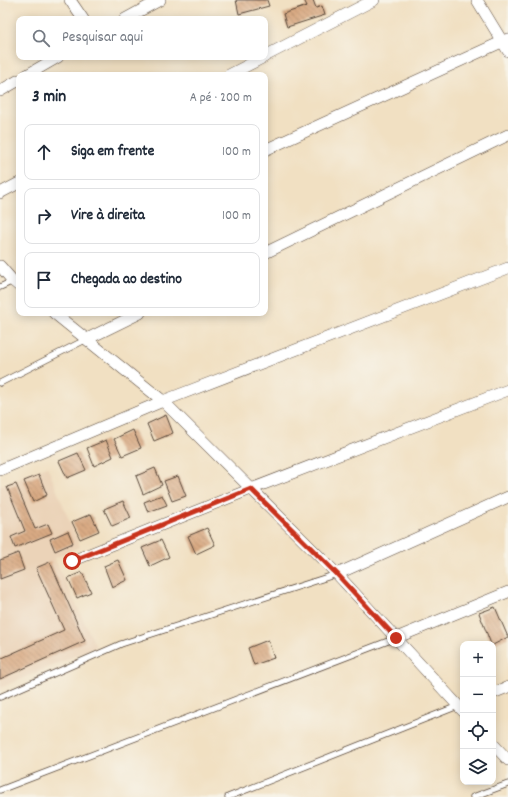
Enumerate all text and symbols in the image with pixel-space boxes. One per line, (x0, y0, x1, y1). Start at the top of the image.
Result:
search box (16, 16, 268, 60)
icon: search (30, 27, 52, 49)
text: Pesquisar aqui (62, 27, 143, 49)
text: 3 min (32, 86, 66, 110)
text: A pé · 200 m (190, 89, 252, 108)
icon: ahead (33, 141, 55, 163)
text: Siga em frente (71, 141, 154, 163)
text: 100 m (222, 143, 251, 162)
icon: right (33, 205, 55, 227)
text: Vire à direita (71, 205, 145, 227)
text: 100 m (222, 207, 251, 226)
icon: arrive (33, 269, 55, 291)
text: Chegada ao destino (71, 269, 182, 291)
route start (63, 552, 81, 570)
route end (387, 629, 405, 647)
map controls (460, 641, 496, 785)
button: + (460, 641, 496, 677)
button: − (460, 677, 496, 713)
button: locate (460, 713, 496, 749)
button: layers (460, 749, 496, 785)

